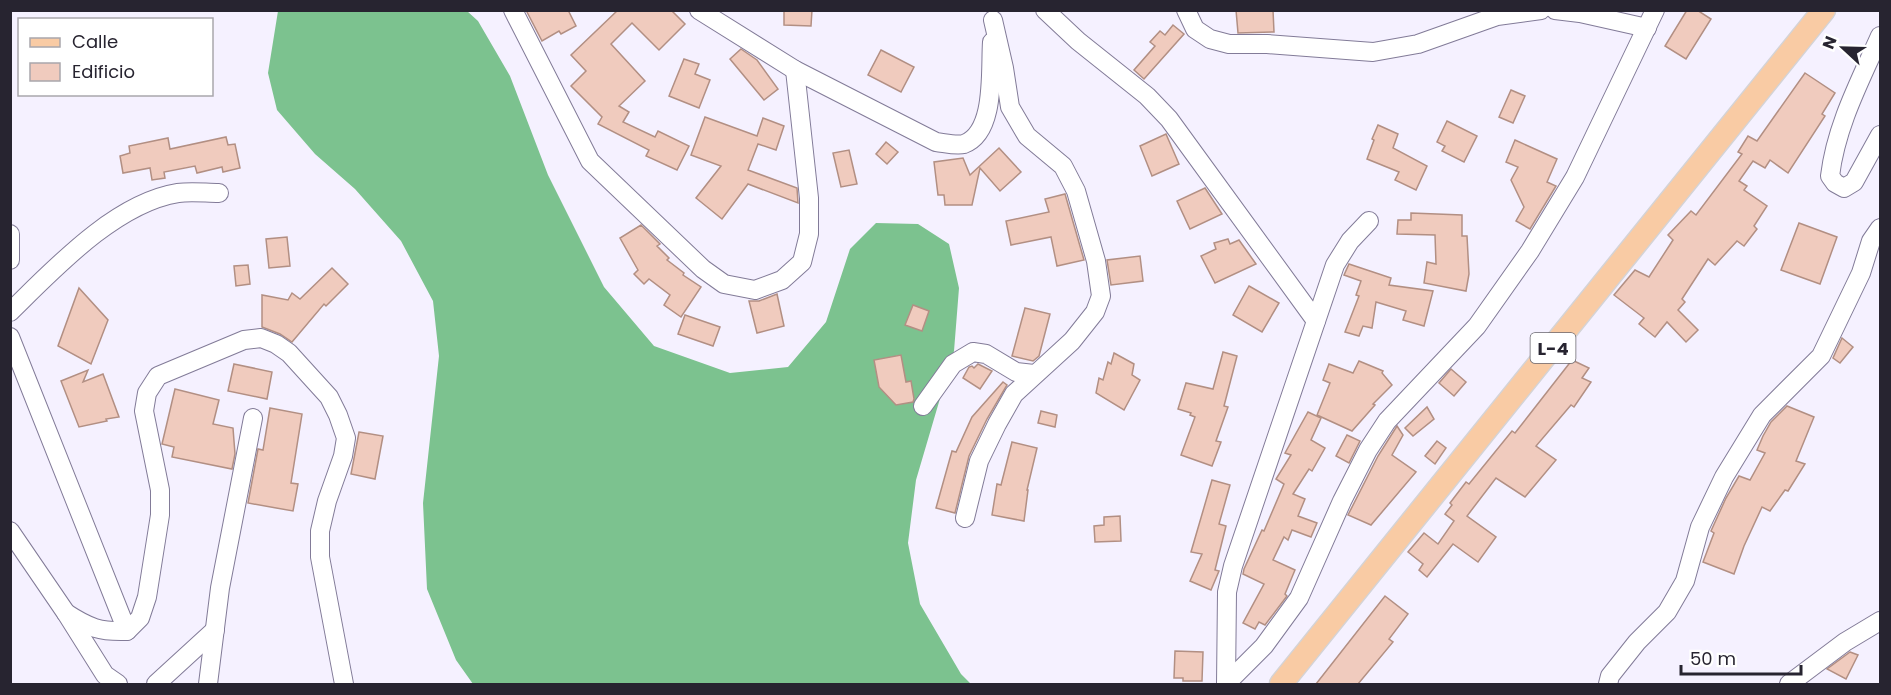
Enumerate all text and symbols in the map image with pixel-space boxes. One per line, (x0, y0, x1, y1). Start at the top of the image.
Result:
legend (18, 18, 213, 96)
north arrow (1813, 18, 1873, 78)
text: Calle (72, 29, 118, 54)
text: N (1817, 33, 1842, 52)
text: Edificio (72, 59, 135, 84)
road number: L-4 (1530, 333, 1576, 363)
scale bar (1681, 638, 1801, 676)
text: 50 m (1690, 646, 1736, 671)

